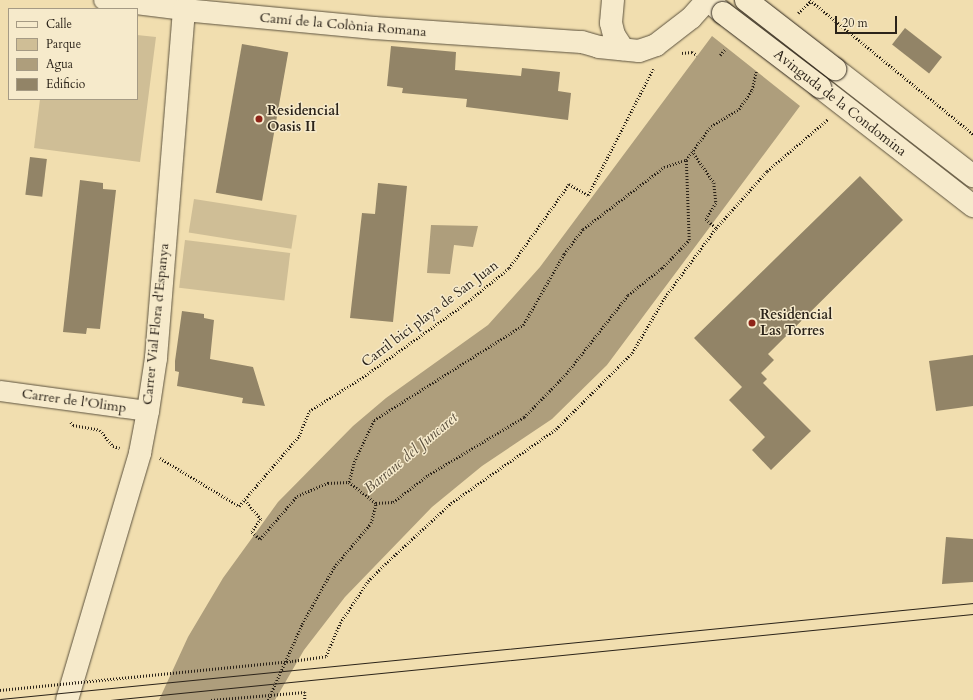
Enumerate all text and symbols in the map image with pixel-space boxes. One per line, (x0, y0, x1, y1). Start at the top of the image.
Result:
legend (8, 8, 138, 100)
scale bar (837, 8, 899, 34)
street label: Camí de la Colònia Romana (259, 9, 427, 41)
text: 20 m (842, 15, 868, 31)
text: Calle (46, 16, 72, 32)
text: Parque (46, 36, 81, 52)
street label: Avinguda de la Condomina (770, 46, 910, 160)
text: Agua (46, 56, 73, 72)
text: Edificio (46, 76, 85, 92)
place label: Residencial Oasis II (267, 103, 339, 136)
marker: Residencial Oasis II (254, 114, 264, 124)
street label: Carrer Vial Flora d'Espanya (139, 242, 173, 406)
street label: Carril bici playa de San Juan (358, 257, 502, 371)
place label: Residencial Las Torres (760, 307, 832, 340)
marker: Residencial Las Torres (747, 318, 757, 328)
street label: Carrer de l'Olimp (21, 385, 127, 417)
water label: Barranc del Juncaret (361, 409, 461, 497)

